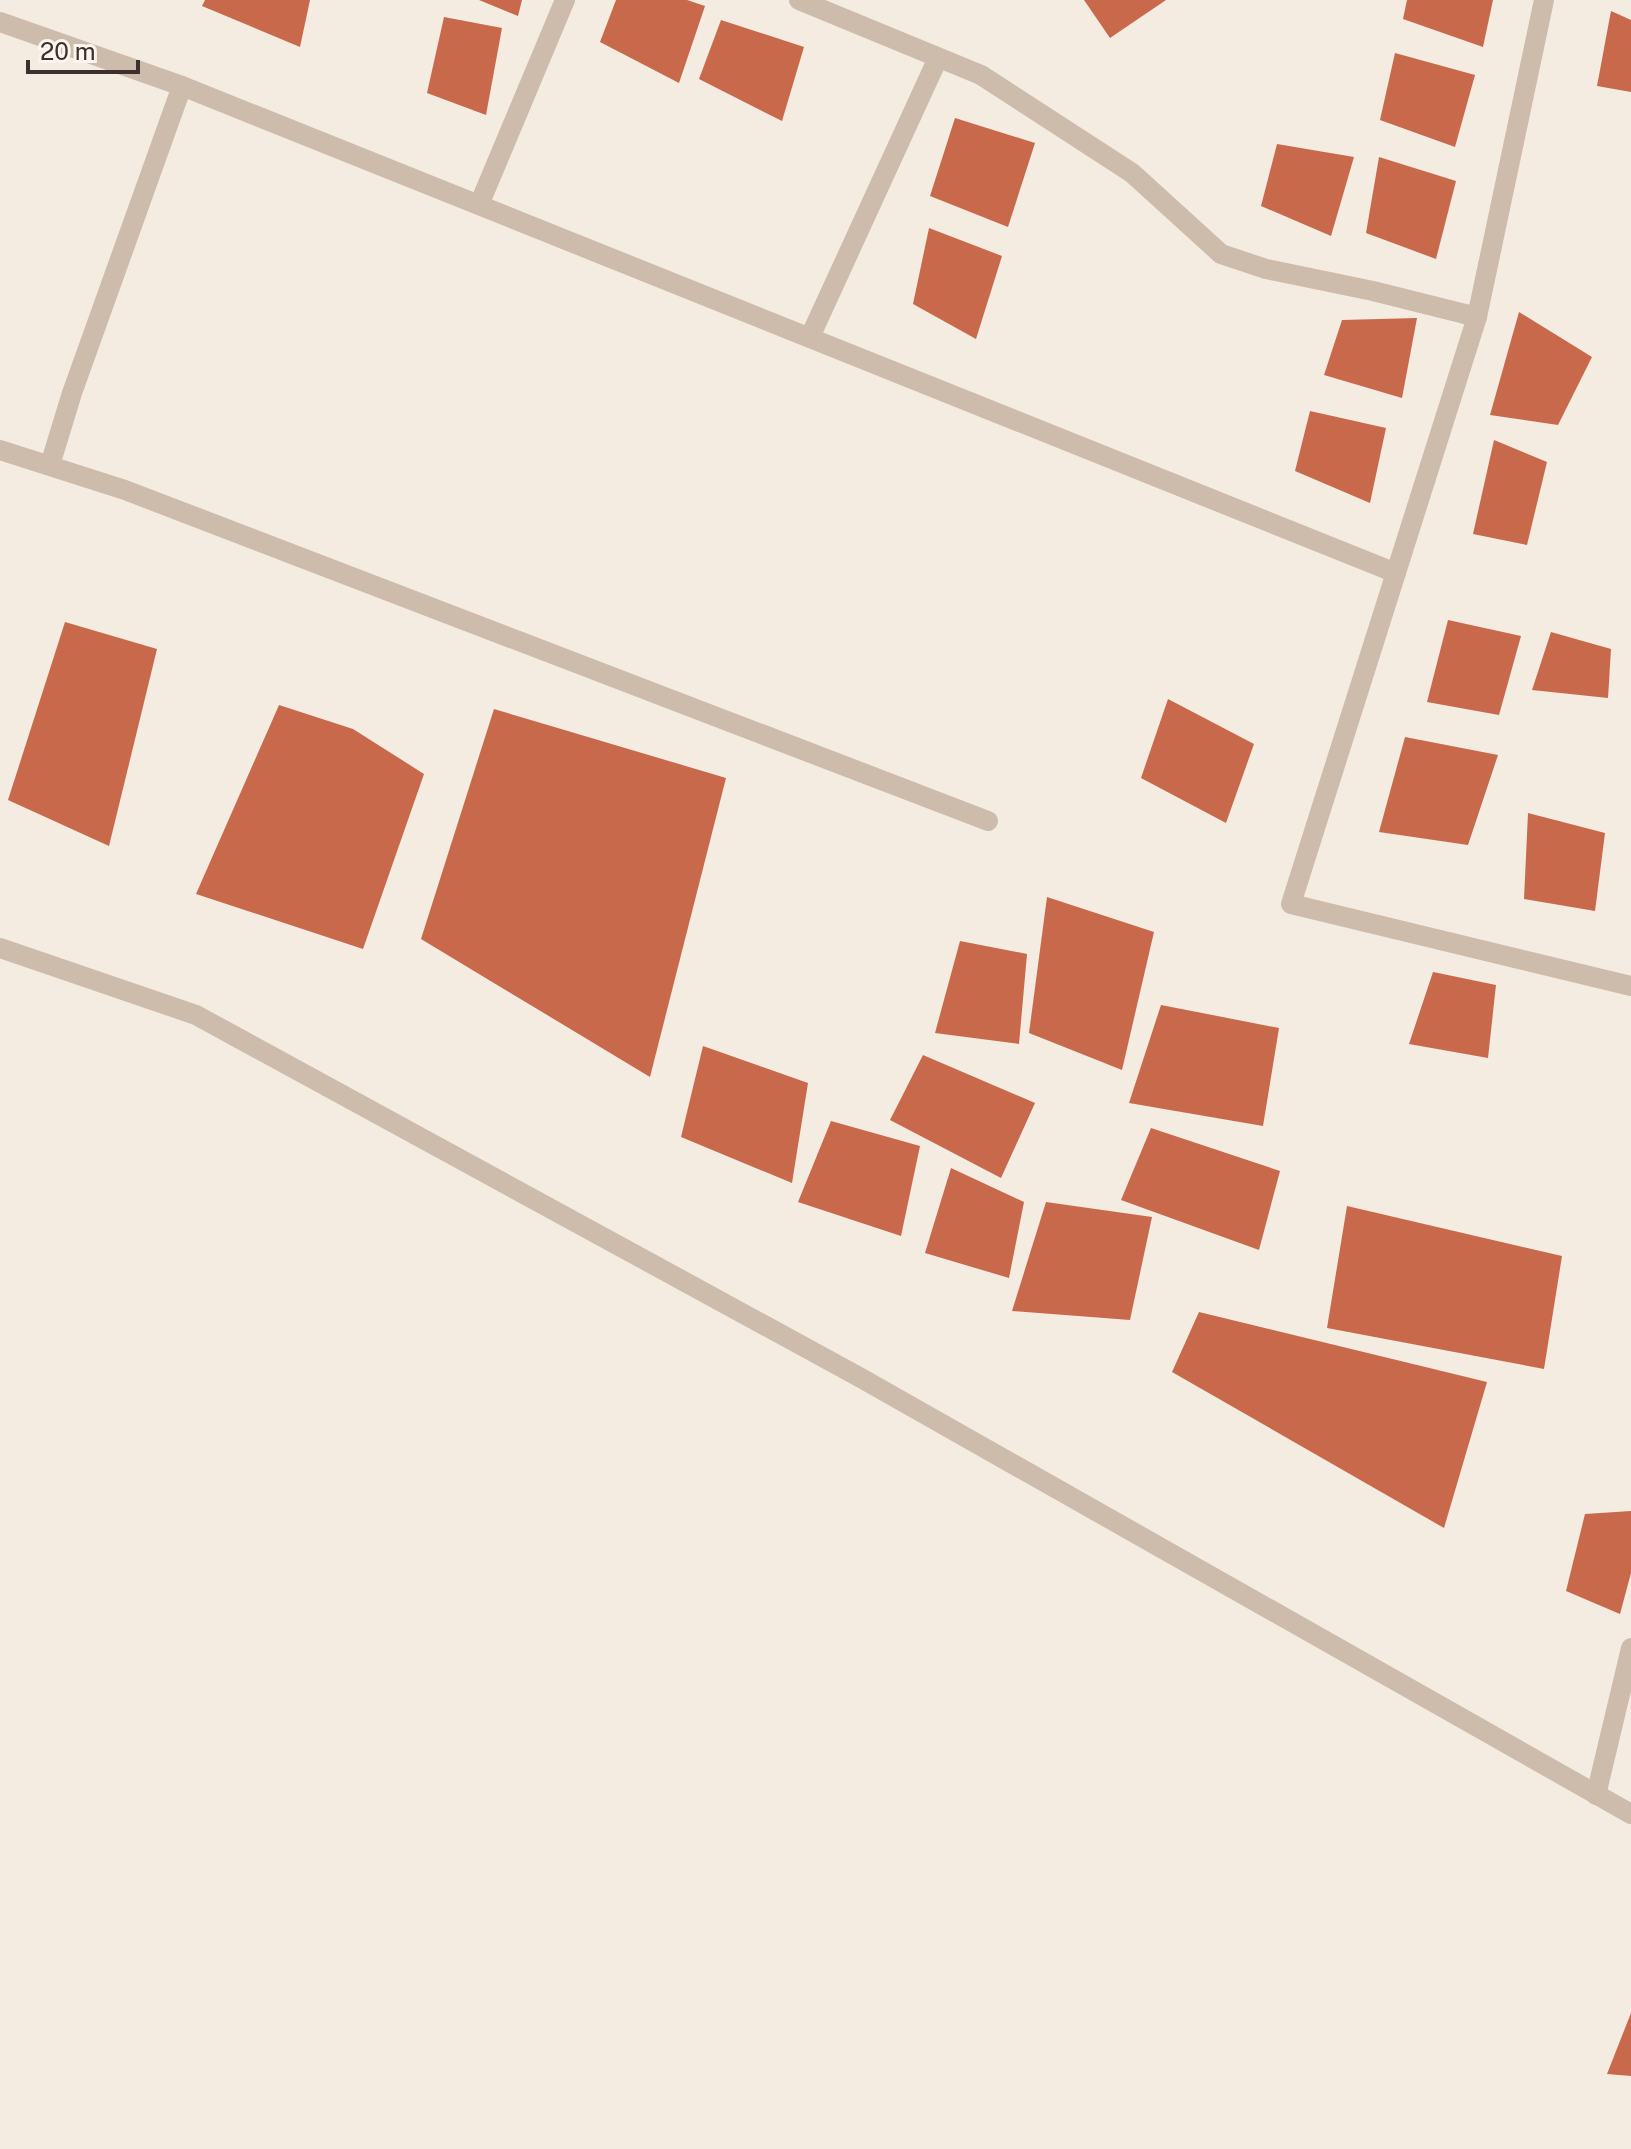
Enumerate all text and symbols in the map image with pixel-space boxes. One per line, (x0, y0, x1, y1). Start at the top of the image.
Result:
scale bar (28, 24, 138, 74)
text: 20 m (40, 37, 96, 65)

